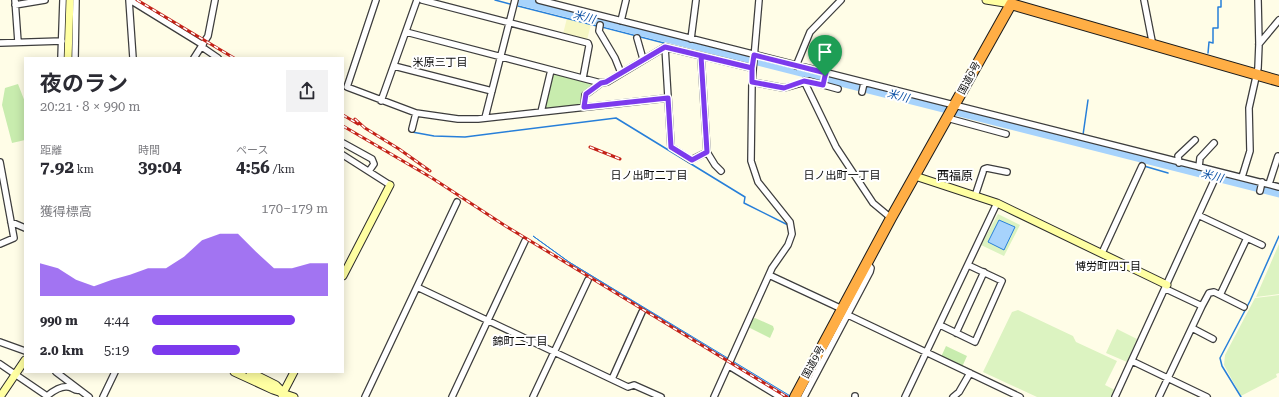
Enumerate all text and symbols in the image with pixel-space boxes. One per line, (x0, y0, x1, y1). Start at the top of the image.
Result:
water label: 米川 (572, 8, 597, 26)
pin (808, 35, 842, 76)
icon: arrive (814, 41, 836, 63)
district label: 米原三丁目 (413, 56, 468, 69)
street label: 国道9号 (956, 60, 982, 96)
button: share (286, 70, 328, 112)
text: 夜のラン (40, 71, 128, 96)
water label: 米川 (886, 87, 911, 105)
text: 20:21 · 8 × 990 m (40, 99, 140, 114)
text: 距離 (40, 144, 62, 157)
text: 時間 (138, 144, 160, 157)
text: ペース (236, 144, 268, 157)
text: 7.92 (40, 157, 74, 177)
text: 39:04 (138, 157, 181, 177)
text: 4:56 (236, 157, 270, 177)
text: km (74, 163, 94, 176)
text: /km (270, 163, 295, 176)
water label: 米川 (1200, 167, 1225, 185)
district label: 日ノ出町二丁目 (611, 169, 688, 182)
district label: 日ノ出町一丁目 (804, 169, 881, 182)
district label: 西福原 (937, 169, 973, 183)
text: 170–179 m (261, 201, 328, 216)
text: 獲得標高 (40, 204, 92, 219)
district label: 博労町四丁目 (1075, 260, 1141, 273)
text: 990 m (40, 313, 78, 328)
text: 4:44 (104, 313, 129, 328)
district label: 錦町二丁目 (493, 335, 548, 348)
text: 2.0 km (40, 343, 83, 358)
text: 5:19 (104, 343, 129, 358)
street label: 国道9号 (800, 344, 826, 380)

